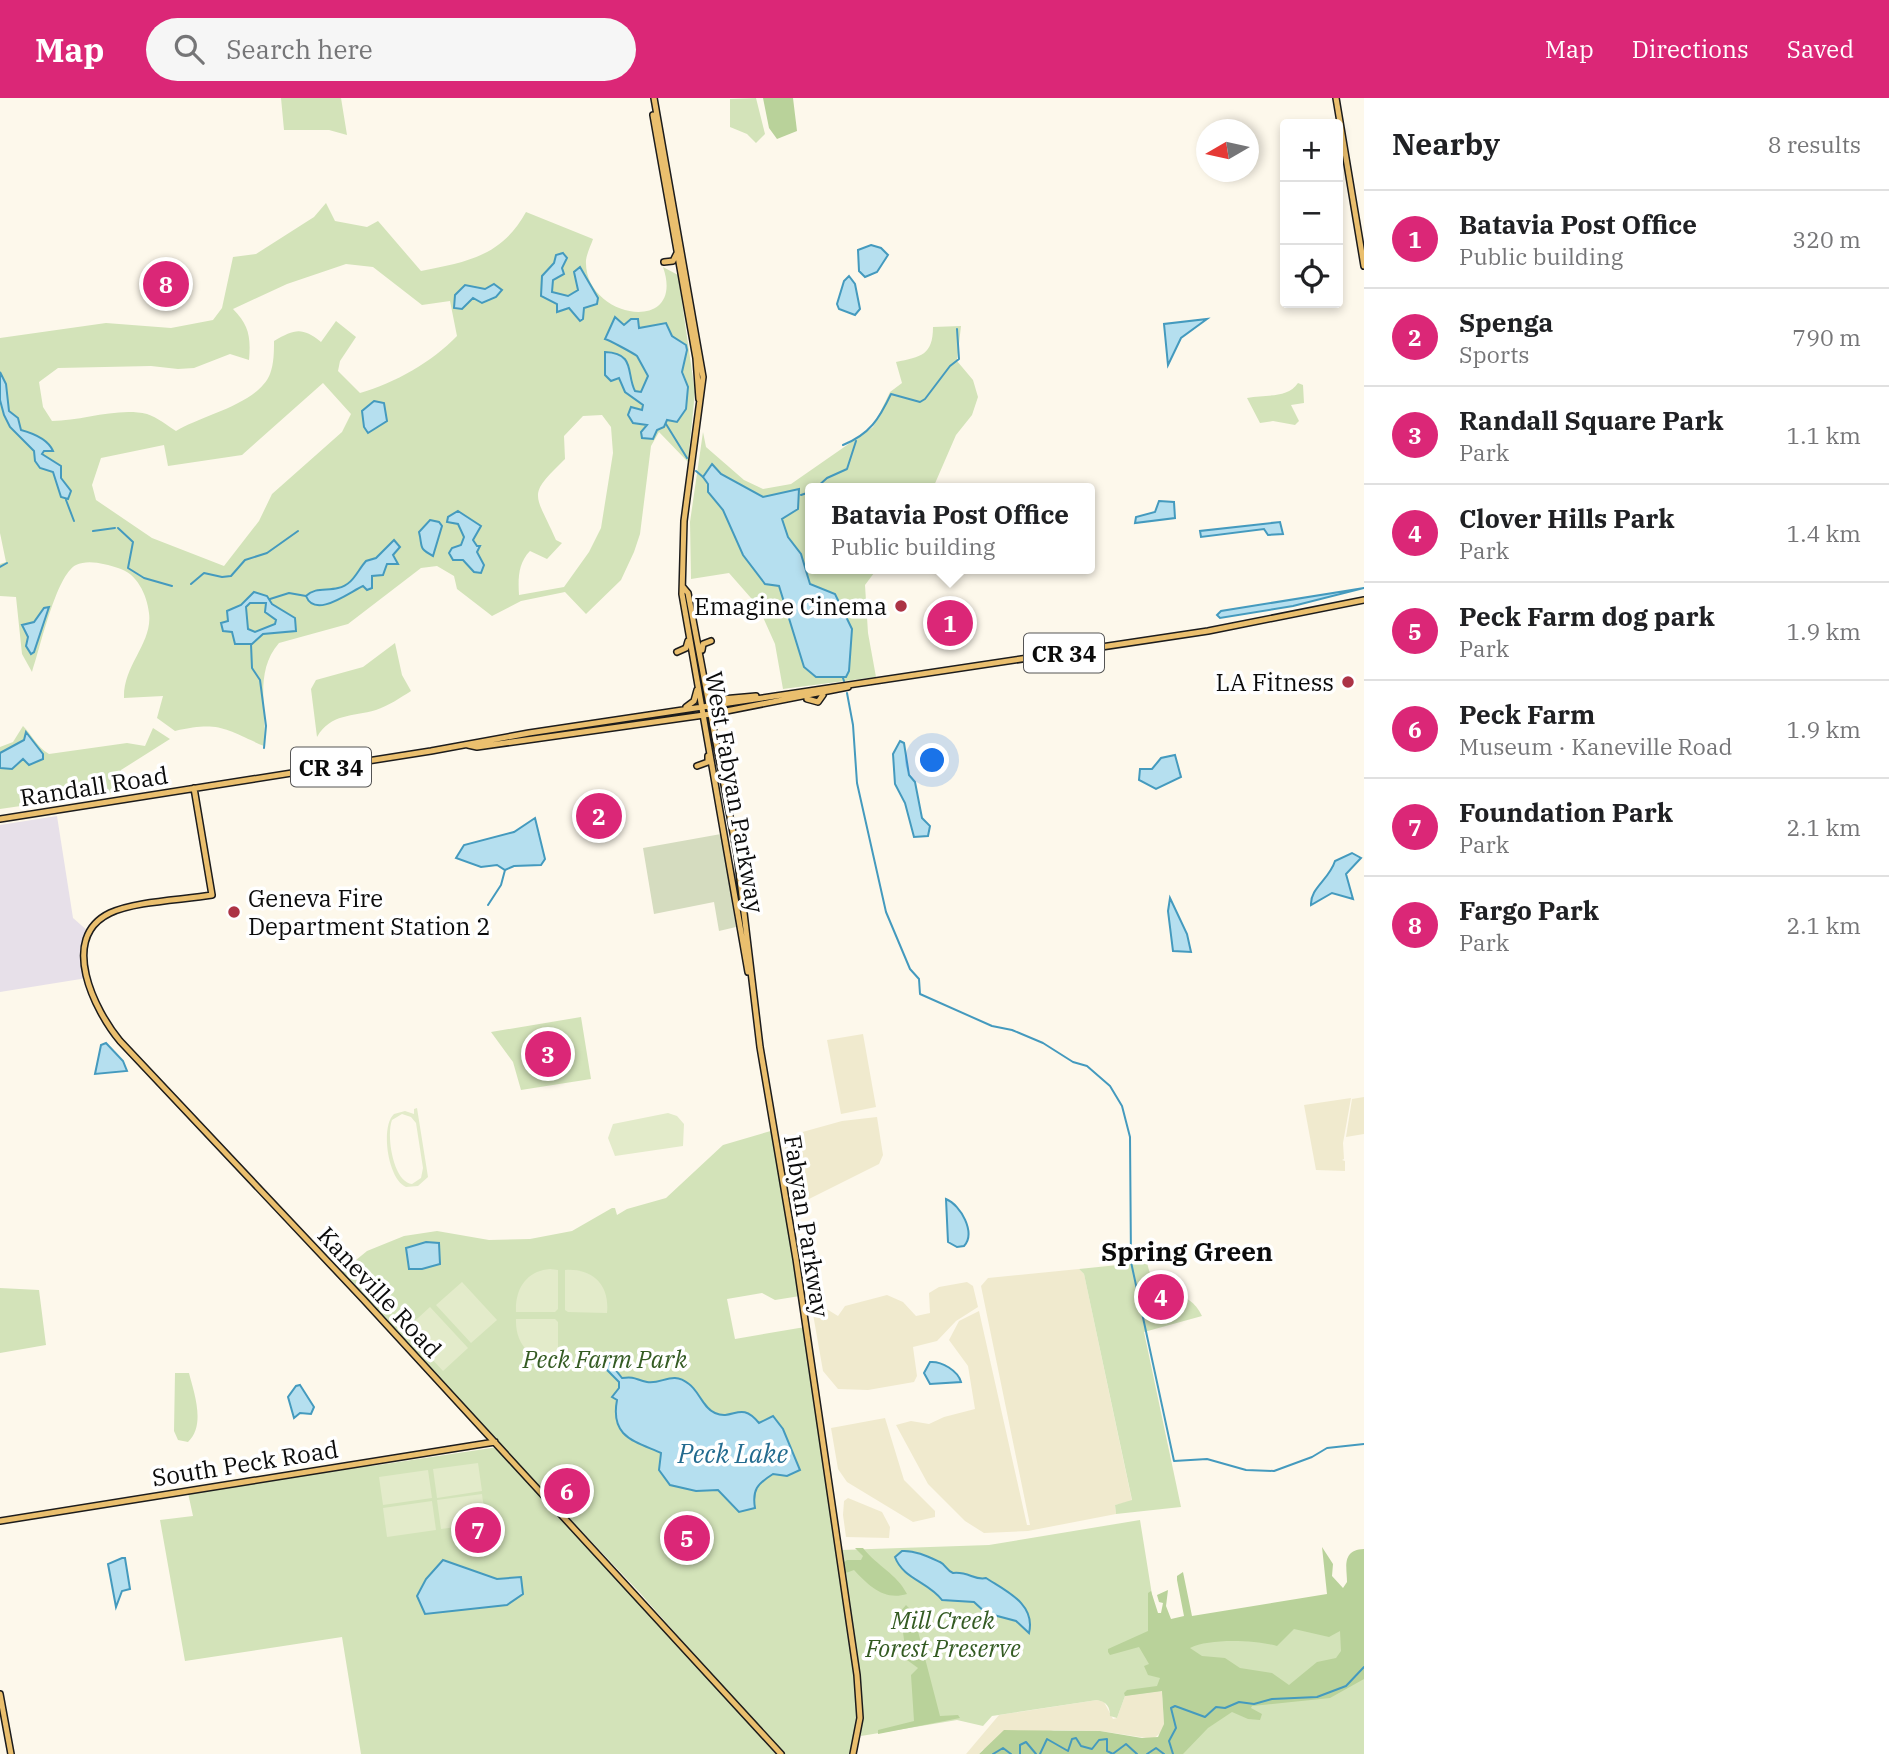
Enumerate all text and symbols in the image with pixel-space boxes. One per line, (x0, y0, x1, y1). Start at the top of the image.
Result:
search box (146, 18, 636, 81)
text: Map (35, 28, 104, 71)
icon: search (170, 30, 208, 68)
text: Search here (226, 32, 373, 66)
text: Map (1545, 33, 1594, 65)
text: Directions (1632, 33, 1749, 65)
text: Saved (1787, 33, 1854, 65)
north arrow (1196, 119, 1259, 182)
map controls (1280, 119, 1343, 308)
button: + (1280, 119, 1343, 182)
text: Nearby (1392, 124, 1500, 163)
text: 8 results (1768, 129, 1861, 159)
button: − (1280, 182, 1343, 245)
text: Batavia Post Office (1459, 207, 1697, 241)
text: 1 (1408, 224, 1422, 254)
text: 320 m (1792, 224, 1861, 254)
text: Public building (1459, 241, 1623, 271)
button: locate (1280, 245, 1343, 308)
pin: 8 (143, 258, 189, 310)
text: Spenga (1459, 305, 1553, 339)
text: 2 (1408, 322, 1422, 352)
text: 790 m (1792, 322, 1861, 352)
text: Sports (1459, 339, 1529, 369)
text: Randall Square Park (1459, 403, 1723, 437)
text: 3 (1408, 420, 1422, 450)
text: 1.1 km (1787, 420, 1861, 450)
text: Park (1459, 437, 1509, 467)
popup (805, 483, 1095, 574)
text: Batavia Post Office (831, 497, 1069, 531)
text: Clover Hills Park (1459, 501, 1675, 535)
text: 4 (1408, 518, 1422, 548)
text: 1.4 km (1787, 518, 1861, 548)
text: Public building (831, 531, 995, 561)
text: Park (1459, 535, 1509, 565)
place label: Emagine Cinema (694, 590, 887, 622)
pin: 1 (927, 597, 973, 649)
marker: Emagine Cinema (893, 598, 909, 614)
text: Peck Farm dog park (1459, 599, 1715, 633)
text: 5 (1408, 616, 1422, 646)
text: 1.9 km (1787, 616, 1861, 646)
text: Park (1459, 633, 1509, 663)
road number: CR 34 (1024, 634, 1104, 673)
place label: LA Fitness (1216, 666, 1334, 698)
street label: West Fabyan Parkway (698, 669, 772, 916)
marker: LA Fitness (1340, 674, 1356, 690)
text: Peck Farm (1459, 697, 1595, 731)
text: 6 (1408, 714, 1422, 744)
text: 1.9 km (1787, 714, 1861, 744)
text: Museum · Kaneville Road (1459, 731, 1732, 761)
your location (915, 743, 949, 777)
road number: CR 34 (291, 748, 371, 786)
street label: Randall Road (18, 759, 170, 813)
pin: 2 (576, 790, 622, 842)
text: Foundation Park (1459, 795, 1673, 829)
text: 7 (1408, 812, 1422, 842)
text: 2.1 km (1787, 812, 1861, 842)
text: Park (1459, 829, 1509, 859)
place label: Geneva Fire Department Station 2 (248, 882, 491, 942)
text: Fargo Park (1459, 893, 1599, 927)
marker: Geneva Fire Department Station 2 (226, 904, 242, 920)
text: 8 (1408, 910, 1422, 940)
text: 2.1 km (1787, 910, 1861, 940)
text: Park (1459, 927, 1509, 957)
pin: 3 (525, 1028, 571, 1080)
street label: Fabyan Parkway (777, 1133, 837, 1320)
street label: Kaneville Road (311, 1220, 449, 1364)
district label: Spring Green (1101, 1234, 1273, 1268)
pin: 4 (1138, 1271, 1184, 1323)
park label: Peck Farm Park (522, 1343, 687, 1375)
street label: South Peck Road (150, 1432, 340, 1494)
water label: Peck Lake (677, 1436, 789, 1470)
pin: 6 (544, 1465, 590, 1517)
pin: 7 (455, 1504, 501, 1556)
pin: 5 (664, 1512, 710, 1564)
park label: Mill Creek Forest Preserve (864, 1604, 1021, 1664)

